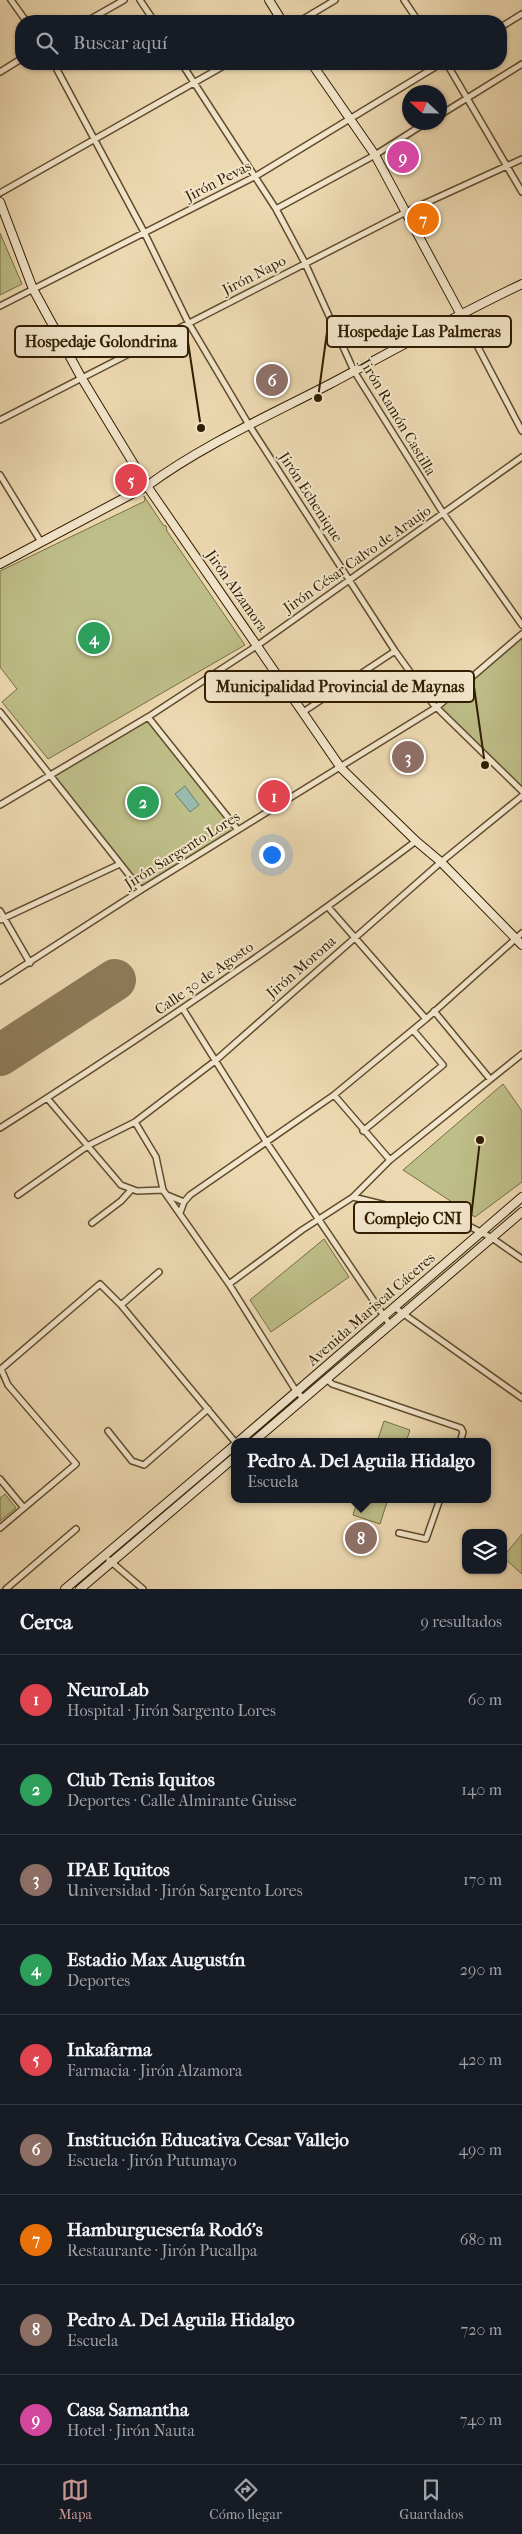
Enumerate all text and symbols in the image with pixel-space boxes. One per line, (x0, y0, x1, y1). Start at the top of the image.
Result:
search box (15, 15, 507, 70)
icon: search (33, 29, 61, 57)
text: Buscar aquí (73, 32, 167, 54)
north arrow (402, 85, 447, 130)
pin: 9 (387, 138, 419, 176)
street label: Jirón Pevas (181, 157, 254, 206)
pin: 7 (407, 200, 439, 238)
street label: Jirón Napo (218, 251, 289, 299)
callout: Hospedaje Las Palmeras (327, 316, 511, 347)
text: Hospedaje Las Palmeras (337, 322, 501, 342)
callout: Hospedaje Golondrina (15, 326, 188, 357)
text: Hospedaje Golondrina (25, 332, 178, 352)
street label: Jirón Ramón Castilla (355, 354, 441, 480)
pin: 6 (256, 361, 288, 399)
street label: Jirón Echenique (275, 448, 347, 546)
pin: 5 (115, 461, 147, 499)
street label: Jirón César Calvo de Araujo (279, 501, 435, 617)
street label: Jirón Alzamora (201, 546, 273, 636)
pin: 4 (78, 619, 110, 657)
callout: Municipalidad Provincial de Maynas (205, 671, 474, 702)
text: Municipalidad Provincial de Maynas (215, 677, 464, 697)
pin: 3 (392, 738, 424, 776)
pin: 1 (258, 777, 290, 815)
pin: 2 (127, 783, 159, 821)
street label: Jirón Sargento Lores (120, 807, 243, 893)
your location (259, 842, 285, 868)
street label: Jirón Morona (262, 931, 340, 1003)
street label: Calle 30 de Agosto (151, 937, 257, 1019)
callout: Complejo CNI (354, 1202, 471, 1233)
text: Complejo CNI (364, 1209, 463, 1229)
street label: Avenida Mariscal Cáceres (303, 1248, 439, 1370)
popup (231, 1438, 491, 1503)
text: Pedro A. Del Aguila Hidalgo (247, 1450, 475, 1472)
text: Escuela (247, 1472, 299, 1491)
pin: 8 (345, 1519, 377, 1557)
map controls (462, 1529, 507, 1574)
button: layers (462, 1529, 507, 1574)
text: Cerca (20, 1610, 72, 1634)
text: 9 resultados (420, 1612, 502, 1631)
text: NeuroLab (67, 1679, 149, 1701)
text: 1 (33, 1690, 39, 1709)
text: 60 m (468, 1690, 502, 1709)
text: Hospital · Jirón Sargento Lores (67, 1701, 276, 1720)
text: Club Tenis Iquitos (67, 1769, 215, 1791)
text: 2 (32, 1780, 40, 1799)
text: 140 m (461, 1780, 502, 1799)
text: Deportes · Calle Almirante Guisse (67, 1791, 297, 1810)
text: IPAE Iquitos (67, 1859, 170, 1881)
text: 3 (33, 1870, 39, 1889)
text: 170 m (463, 1870, 502, 1889)
text: Universidad · Jirón Sargento Lores (67, 1881, 303, 1900)
text: Estadio Max Augustín (67, 1949, 245, 1971)
text: 4 (31, 1960, 41, 1979)
text: 290 m (460, 1960, 502, 1979)
text: Deportes (67, 1971, 130, 1990)
text: Inkafarma (67, 2039, 152, 2061)
text: 5 (33, 2050, 39, 2069)
text: 420 m (459, 2050, 502, 2069)
text: Farmacia · Jirón Alzamora (67, 2061, 242, 2080)
text: Institución Educativa Cesar Vallejo (67, 2129, 349, 2151)
text: 6 (32, 2140, 40, 2159)
text: 490 m (459, 2140, 502, 2159)
text: Escuela · Jirón Putumayo (67, 2151, 237, 2170)
text: Hamburguesería Rodó's (67, 2219, 263, 2241)
text: 7 (32, 2230, 40, 2249)
text: 680 m (460, 2230, 502, 2249)
text: Restaurante · Jirón Pucallpa (67, 2241, 257, 2260)
text: Pedro A. Del Aguila Hidalgo (67, 2309, 295, 2331)
text: 8 (32, 2320, 40, 2339)
text: 720 m (461, 2320, 502, 2339)
text: Escuela (67, 2331, 118, 2350)
text: Casa Samantha (67, 2399, 189, 2421)
text: 9 (32, 2410, 40, 2429)
text: 740 m (460, 2410, 502, 2429)
text: Hotel · Jirón Nauta (67, 2421, 195, 2440)
tab: Mapa (59, 2476, 92, 2523)
tab: Cómo llegar (209, 2476, 282, 2523)
tab: Guardados (399, 2476, 463, 2523)

